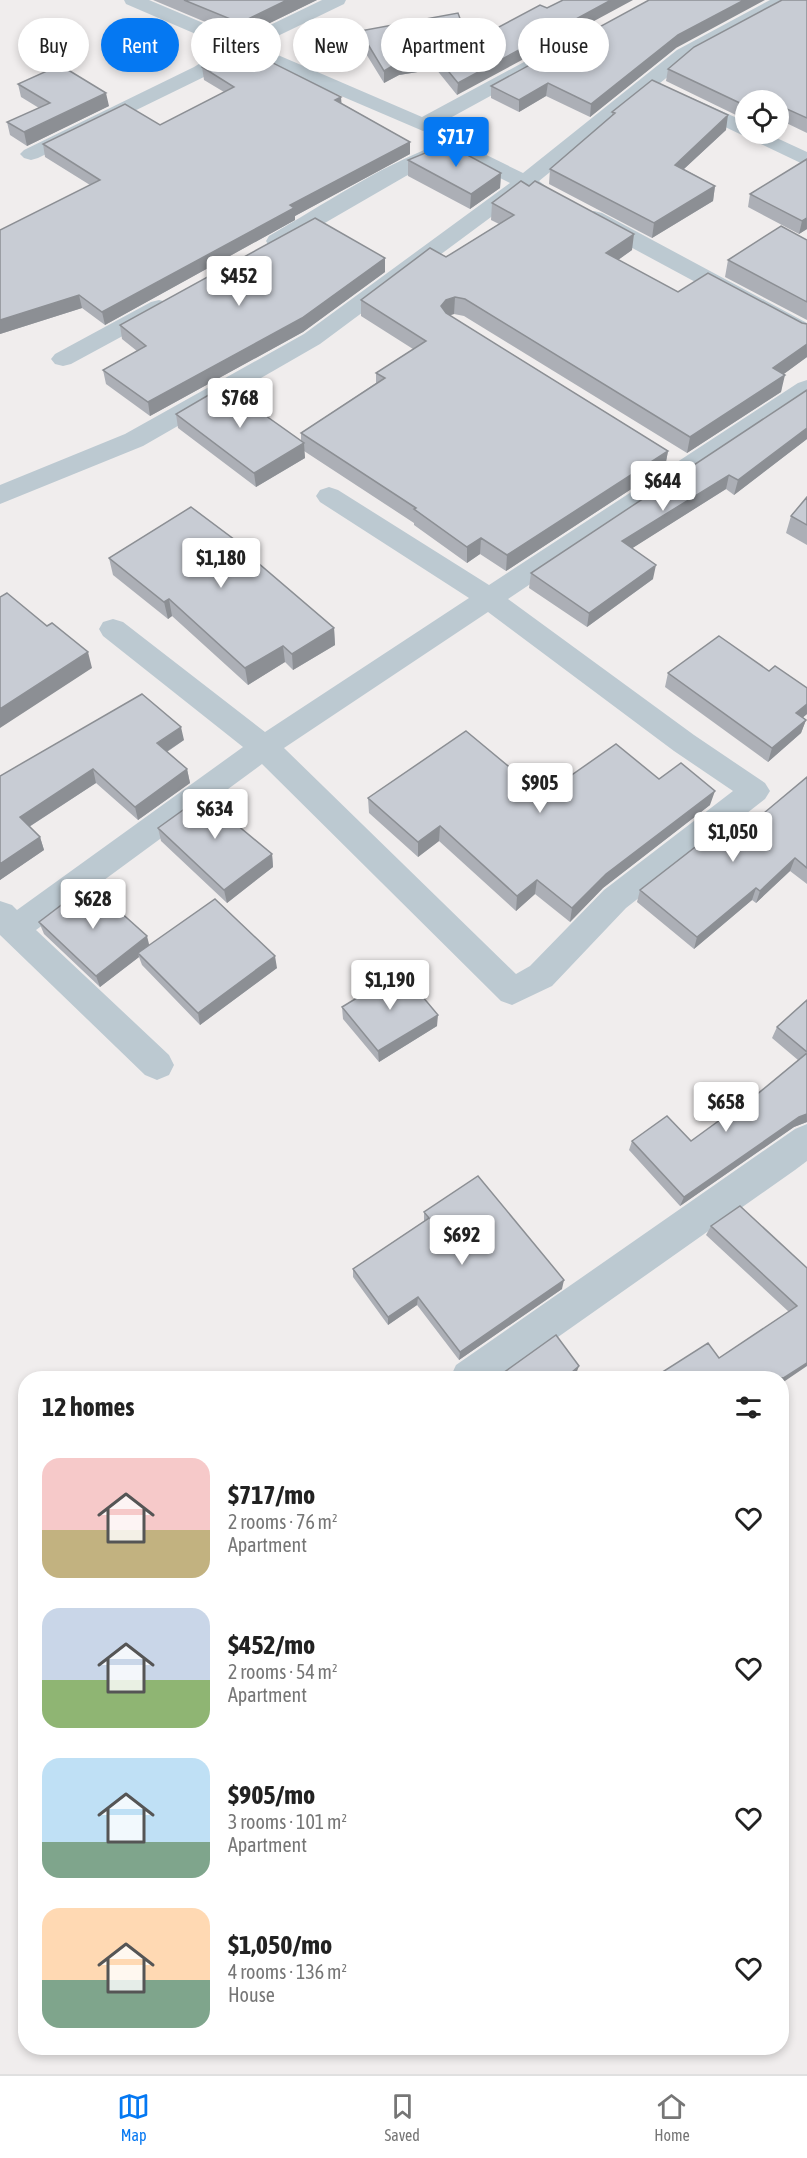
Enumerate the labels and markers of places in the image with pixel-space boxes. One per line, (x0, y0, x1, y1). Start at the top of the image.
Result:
pin: $717 (420, 117, 492, 168)
pin: $452 (203, 256, 275, 307)
pin: $768 (204, 378, 276, 429)
pin: $644 (627, 461, 699, 512)
pin: $1,180 (172, 538, 270, 589)
pin: $905 (504, 763, 576, 814)
pin: $634 (179, 789, 251, 840)
pin: $1,050 (684, 812, 782, 863)
pin: $628 (57, 879, 129, 930)
pin: $1,190 (341, 960, 439, 1011)
pin: $658 (690, 1082, 762, 1133)
pin: $692 (426, 1215, 498, 1266)

